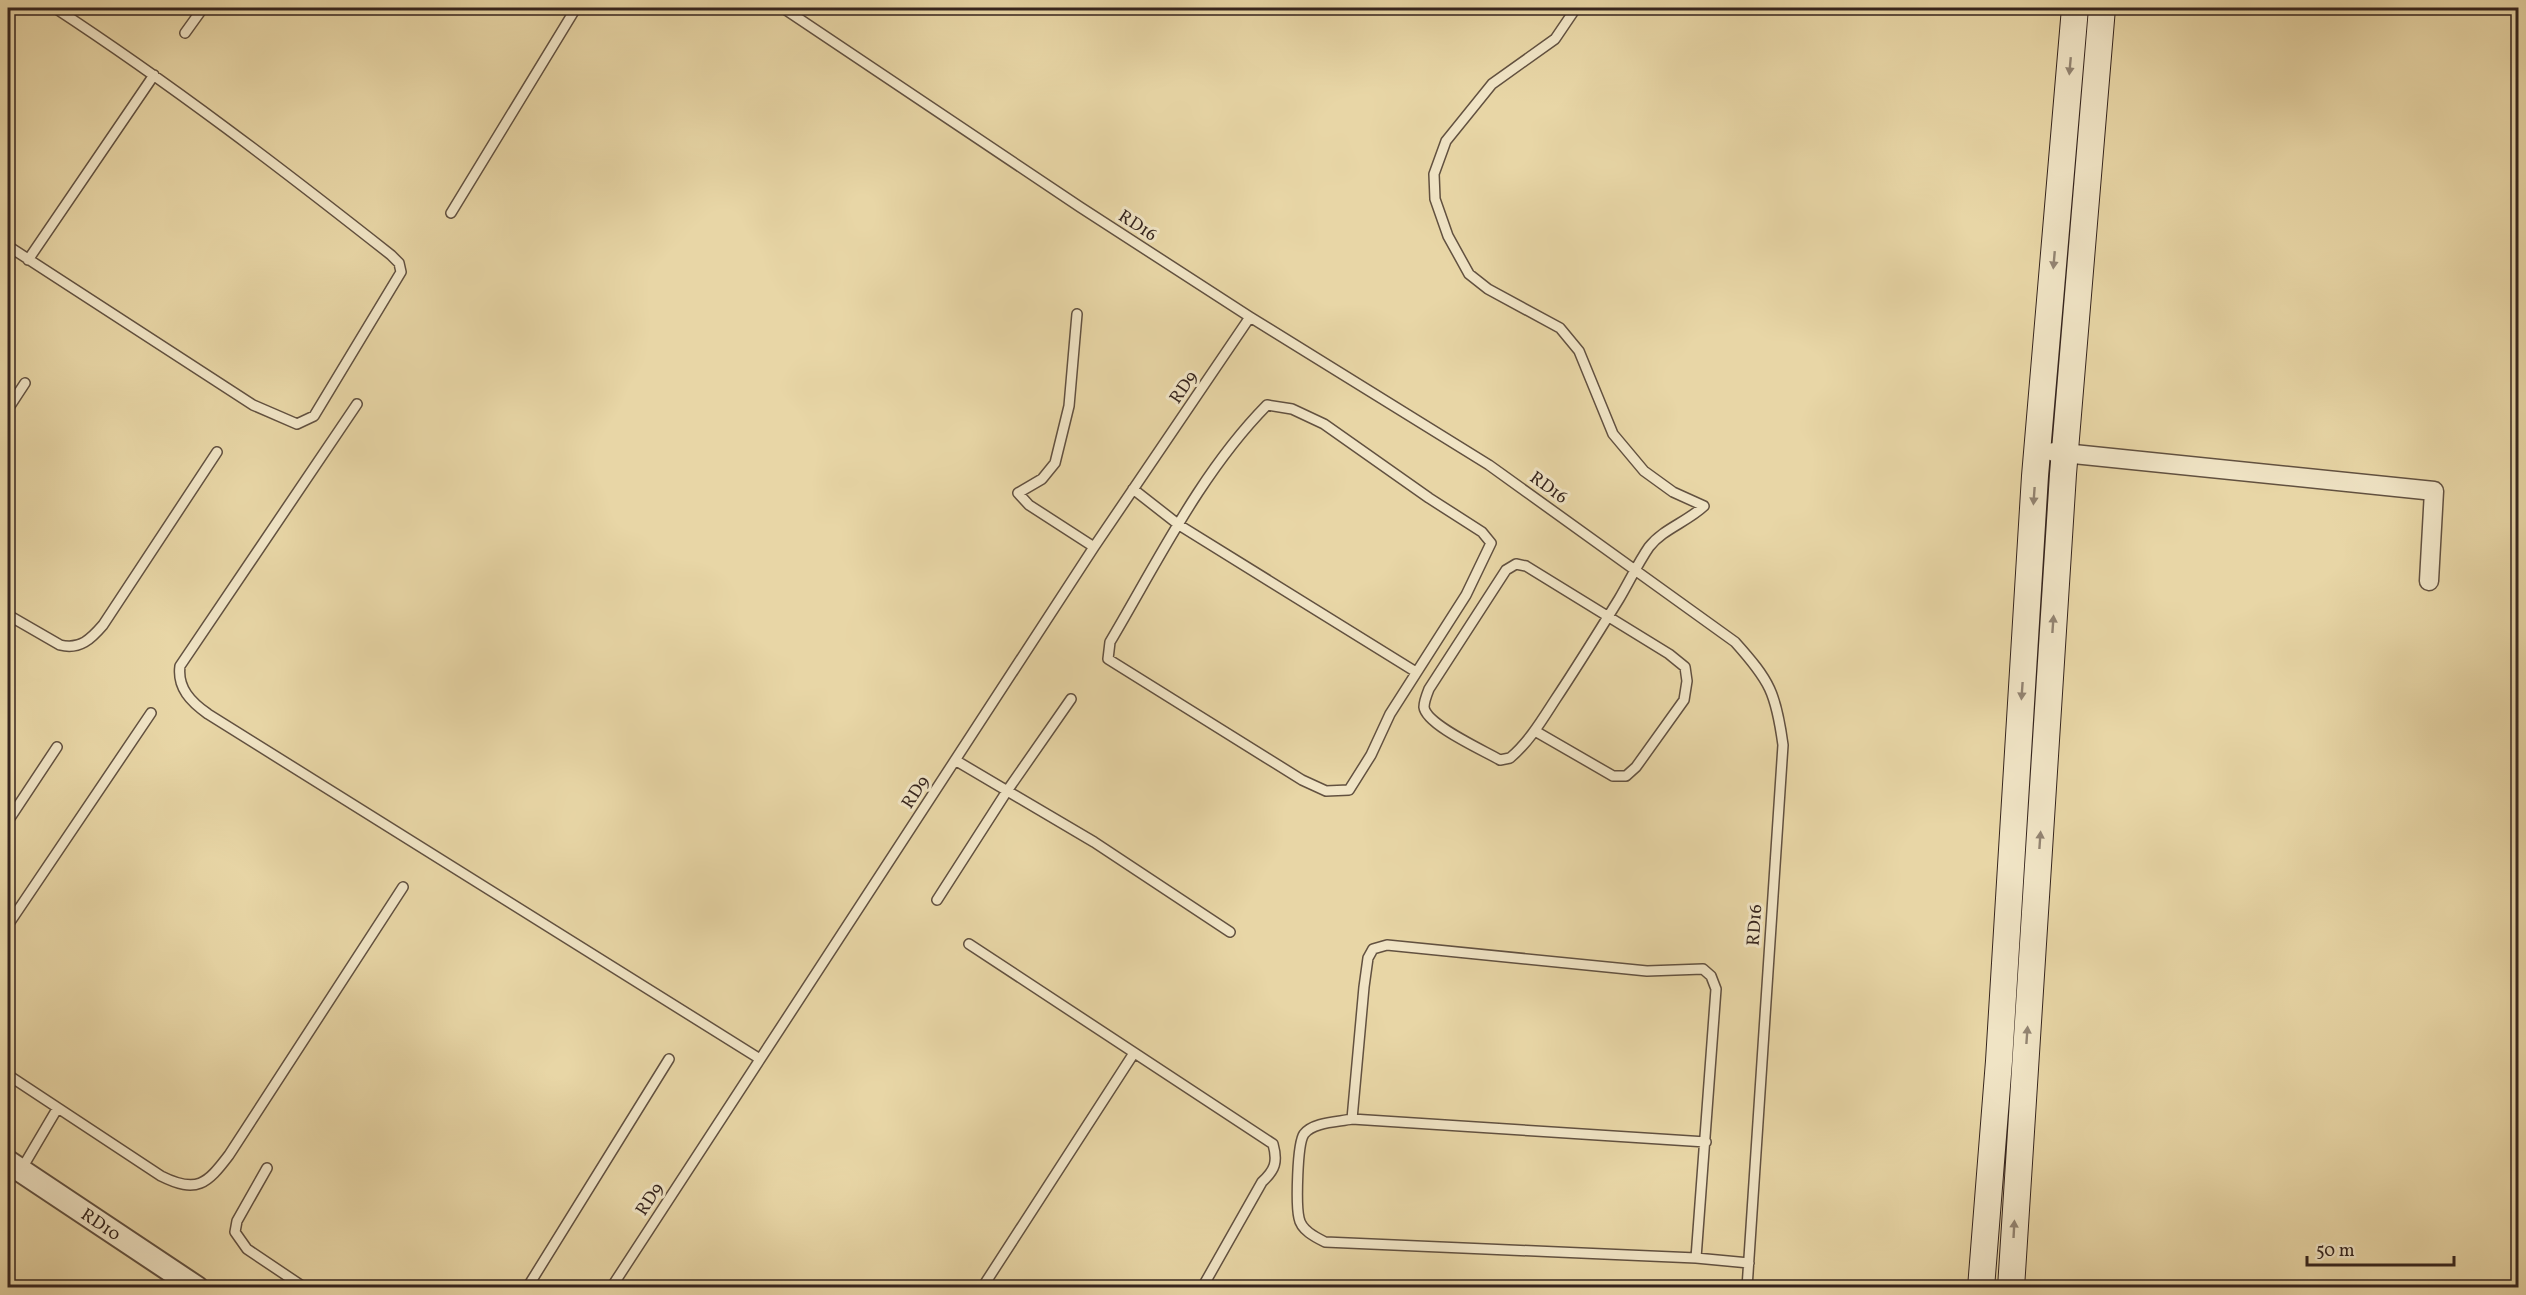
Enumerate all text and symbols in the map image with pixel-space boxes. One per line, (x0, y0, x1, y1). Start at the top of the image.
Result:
one-way arrow (2065, 56, 2075, 75)
street label: RD16 (1113, 204, 1161, 248)
one-way arrow (2049, 251, 2059, 270)
street label: RD9 (1164, 366, 1204, 409)
street label: RD16 (1524, 466, 1572, 511)
one-way arrow (2030, 487, 2039, 506)
one-way arrow (2049, 615, 2058, 634)
one-way arrow (2018, 681, 2027, 700)
street label: RD9 (896, 771, 936, 814)
one-way arrow (2035, 830, 2044, 849)
street label: RD16 (1742, 904, 1769, 947)
one-way arrow (2022, 1025, 2032, 1044)
street label: RD9 (630, 1178, 670, 1221)
street label: RD10 (75, 1203, 125, 1248)
one-way arrow (2010, 1220, 2019, 1239)
scale bar (2307, 1229, 2454, 1267)
text: 50 m (2316, 1239, 2355, 1264)

